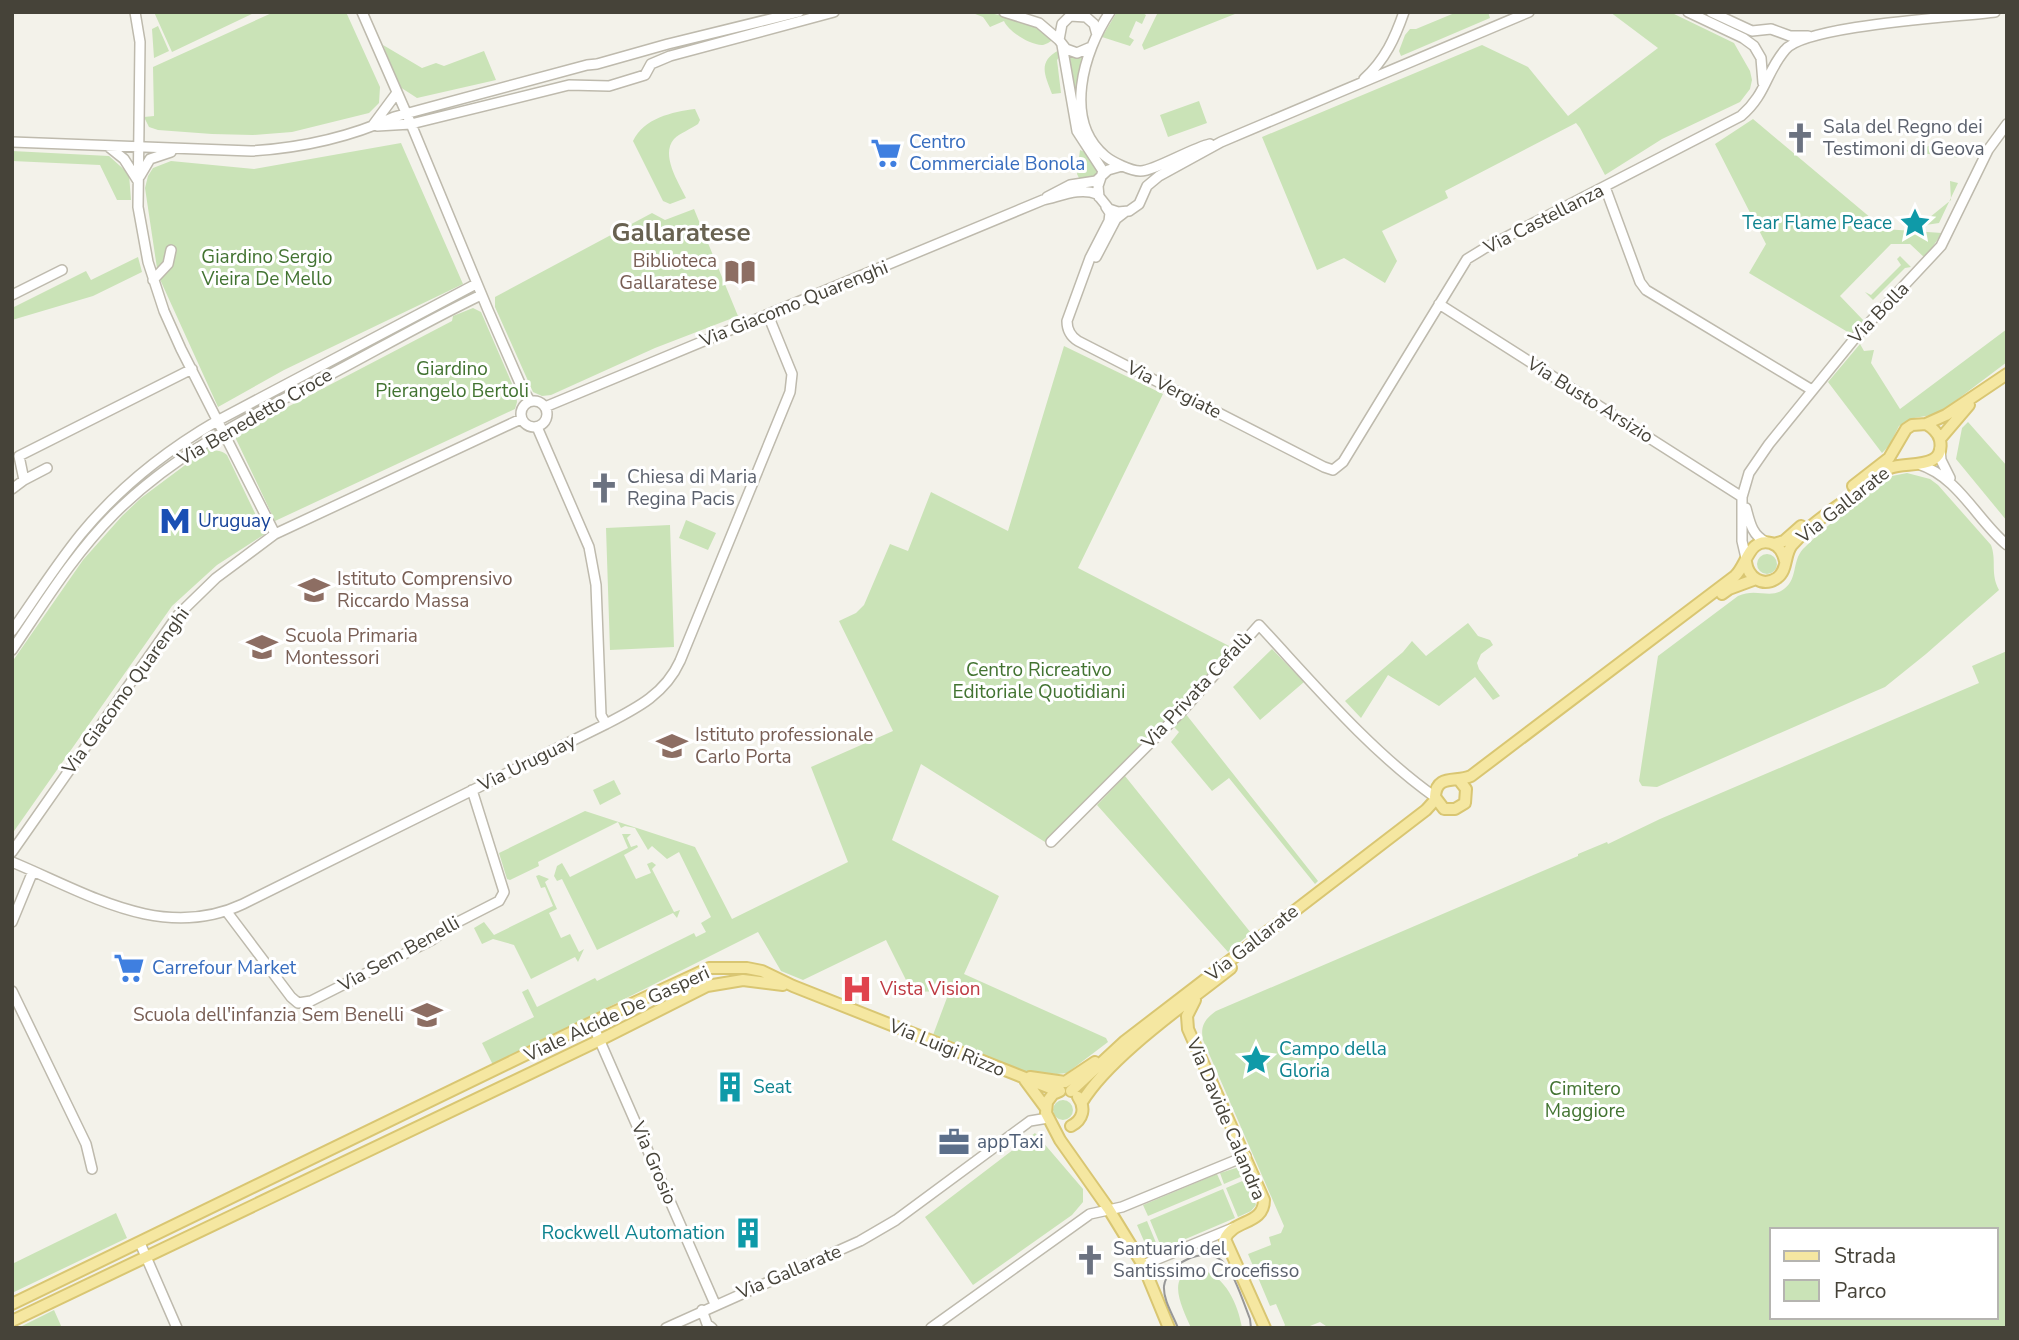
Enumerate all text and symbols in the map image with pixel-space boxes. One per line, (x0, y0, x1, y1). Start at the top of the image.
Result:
place label: Sala del Regno dei Testimoni di Geova (1823, 114, 1984, 162)
church icon: Sala del Regno dei Testimoni di Geova (1783, 121, 1817, 155)
place label: Centro Commerciale Bonola (909, 129, 1085, 177)
supermarket icon: Centro Commerciale Bonola (869, 136, 903, 170)
street label: Via Castellanza (1479, 178, 1609, 261)
place icon: Tear Flame Peace (1898, 206, 1932, 240)
place label: Tear Flame Peace (1742, 210, 1892, 236)
district label: Gallaratese (611, 215, 751, 250)
park label: Giardino Sergio Vieira De Mello (201, 244, 333, 292)
place label: Biblioteca Gallaratese (619, 248, 717, 296)
street label: Via Giacomo Quarenghi (695, 254, 892, 354)
library icon: Biblioteca Gallaratese (723, 255, 757, 289)
street label: Via Bolla (1842, 276, 1915, 351)
street label: Via Busto Arsizio (1521, 350, 1658, 449)
street label: Via Vergiate (1121, 354, 1226, 425)
park label: Giardino Pierangelo Bertoli (375, 356, 529, 404)
street label: Via Benedetto Croce (172, 362, 337, 472)
street label: Via Gallarate (1790, 461, 1895, 550)
place label: Chiesa di Maria Regina Pacis (627, 464, 757, 512)
church icon: Chiesa di Maria Regina Pacis (587, 471, 621, 505)
metro station icon: Uruguay (158, 504, 192, 538)
place label: Uruguay (198, 508, 271, 534)
place label: Istituto Comprensivo Riccardo Massa (337, 566, 513, 614)
school or university icon: Istituto Comprensivo Riccardo Massa (297, 573, 331, 607)
street label: Via Giacomo Quarenghi (56, 602, 196, 781)
place label: Scuola Primaria Montessori (285, 623, 418, 671)
street label: Via Privata Cefalù (1135, 626, 1258, 755)
school or university icon: Scuola Primaria Montessori (245, 630, 279, 664)
park label: Centro Ricreativo Editoriale Quotidiani (953, 657, 1125, 705)
place label: Istituto professionale Carlo Porta (695, 722, 873, 770)
street label: Via Uruguay (473, 728, 580, 798)
school or university icon: Istituto professionale Carlo Porta (655, 729, 689, 763)
street label: Via Gallarate (1199, 899, 1304, 988)
street label: Via Sem Benelli (333, 910, 464, 999)
supermarket icon: Carrefour Market (112, 951, 146, 985)
place label: Carrefour Market (152, 955, 297, 981)
street label: Viale Alcide De Gasperi (519, 960, 714, 1069)
hospital icon: Vista Vision (840, 972, 874, 1006)
place label: Vista Vision (879, 976, 981, 1002)
school or university icon: Scuola dell'infanzia Sem Benelli (410, 998, 444, 1032)
place label: Scuola dell'infanzia Sem Benelli (133, 1002, 404, 1028)
street label: Via Luigi Rizzo (884, 1013, 1009, 1083)
street label: Via Davide Calandra (1180, 1033, 1272, 1204)
place label: Campo della Gloria (1279, 1036, 1387, 1084)
place icon: Campo della Gloria (1239, 1043, 1273, 1077)
building icon: Seat (713, 1070, 747, 1104)
place label: Seat (753, 1074, 792, 1100)
park label: Cimitero Maggiore (1545, 1076, 1625, 1124)
street label: Via Grosio (625, 1117, 683, 1208)
office icon: appTaxi (937, 1125, 971, 1159)
place label: appTaxi (977, 1129, 1044, 1155)
building icon: Rockwell Automation (731, 1216, 765, 1250)
place label: Rockwell Automation (542, 1220, 725, 1246)
legend (1770, 1228, 1998, 1319)
place label: Santuario del Santissimo Crocefisso (1113, 1236, 1299, 1284)
street label: Via Gallarate (732, 1238, 845, 1306)
text: Strada (1834, 1242, 1896, 1270)
church icon: Santuario del Santissimo Crocefisso (1073, 1243, 1107, 1277)
text: Parco (1834, 1277, 1887, 1305)

